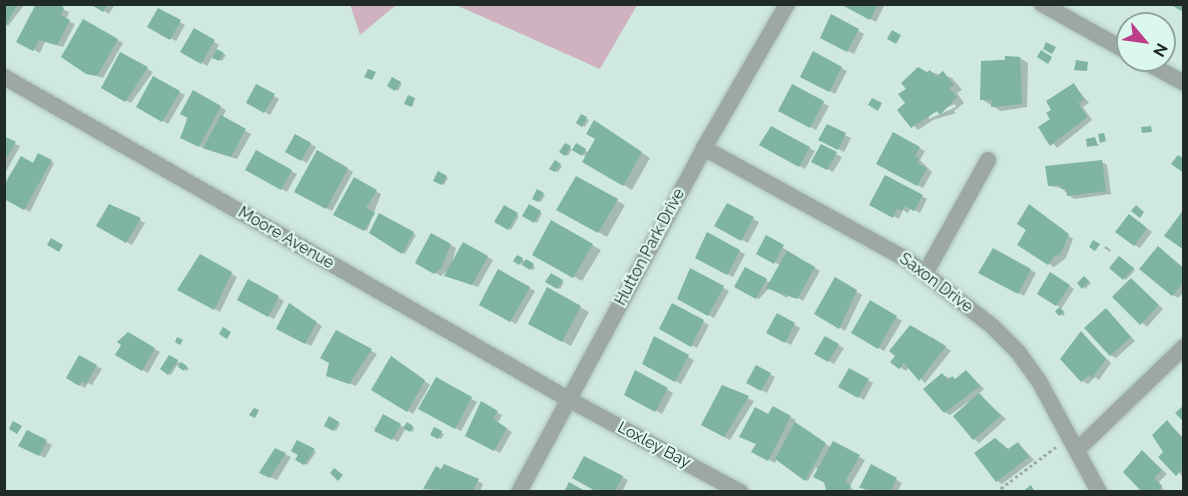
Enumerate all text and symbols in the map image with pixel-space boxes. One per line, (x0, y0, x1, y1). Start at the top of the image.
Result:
north arrow (1116, 12, 1176, 72)
text: N (1149, 40, 1172, 60)
street label: Hutton Park Drive (611, 185, 689, 309)
street label: Moore Avenue (234, 203, 338, 273)
street label: Saxon Drive (895, 249, 977, 317)
street label: Loxley Bay (614, 418, 694, 472)

